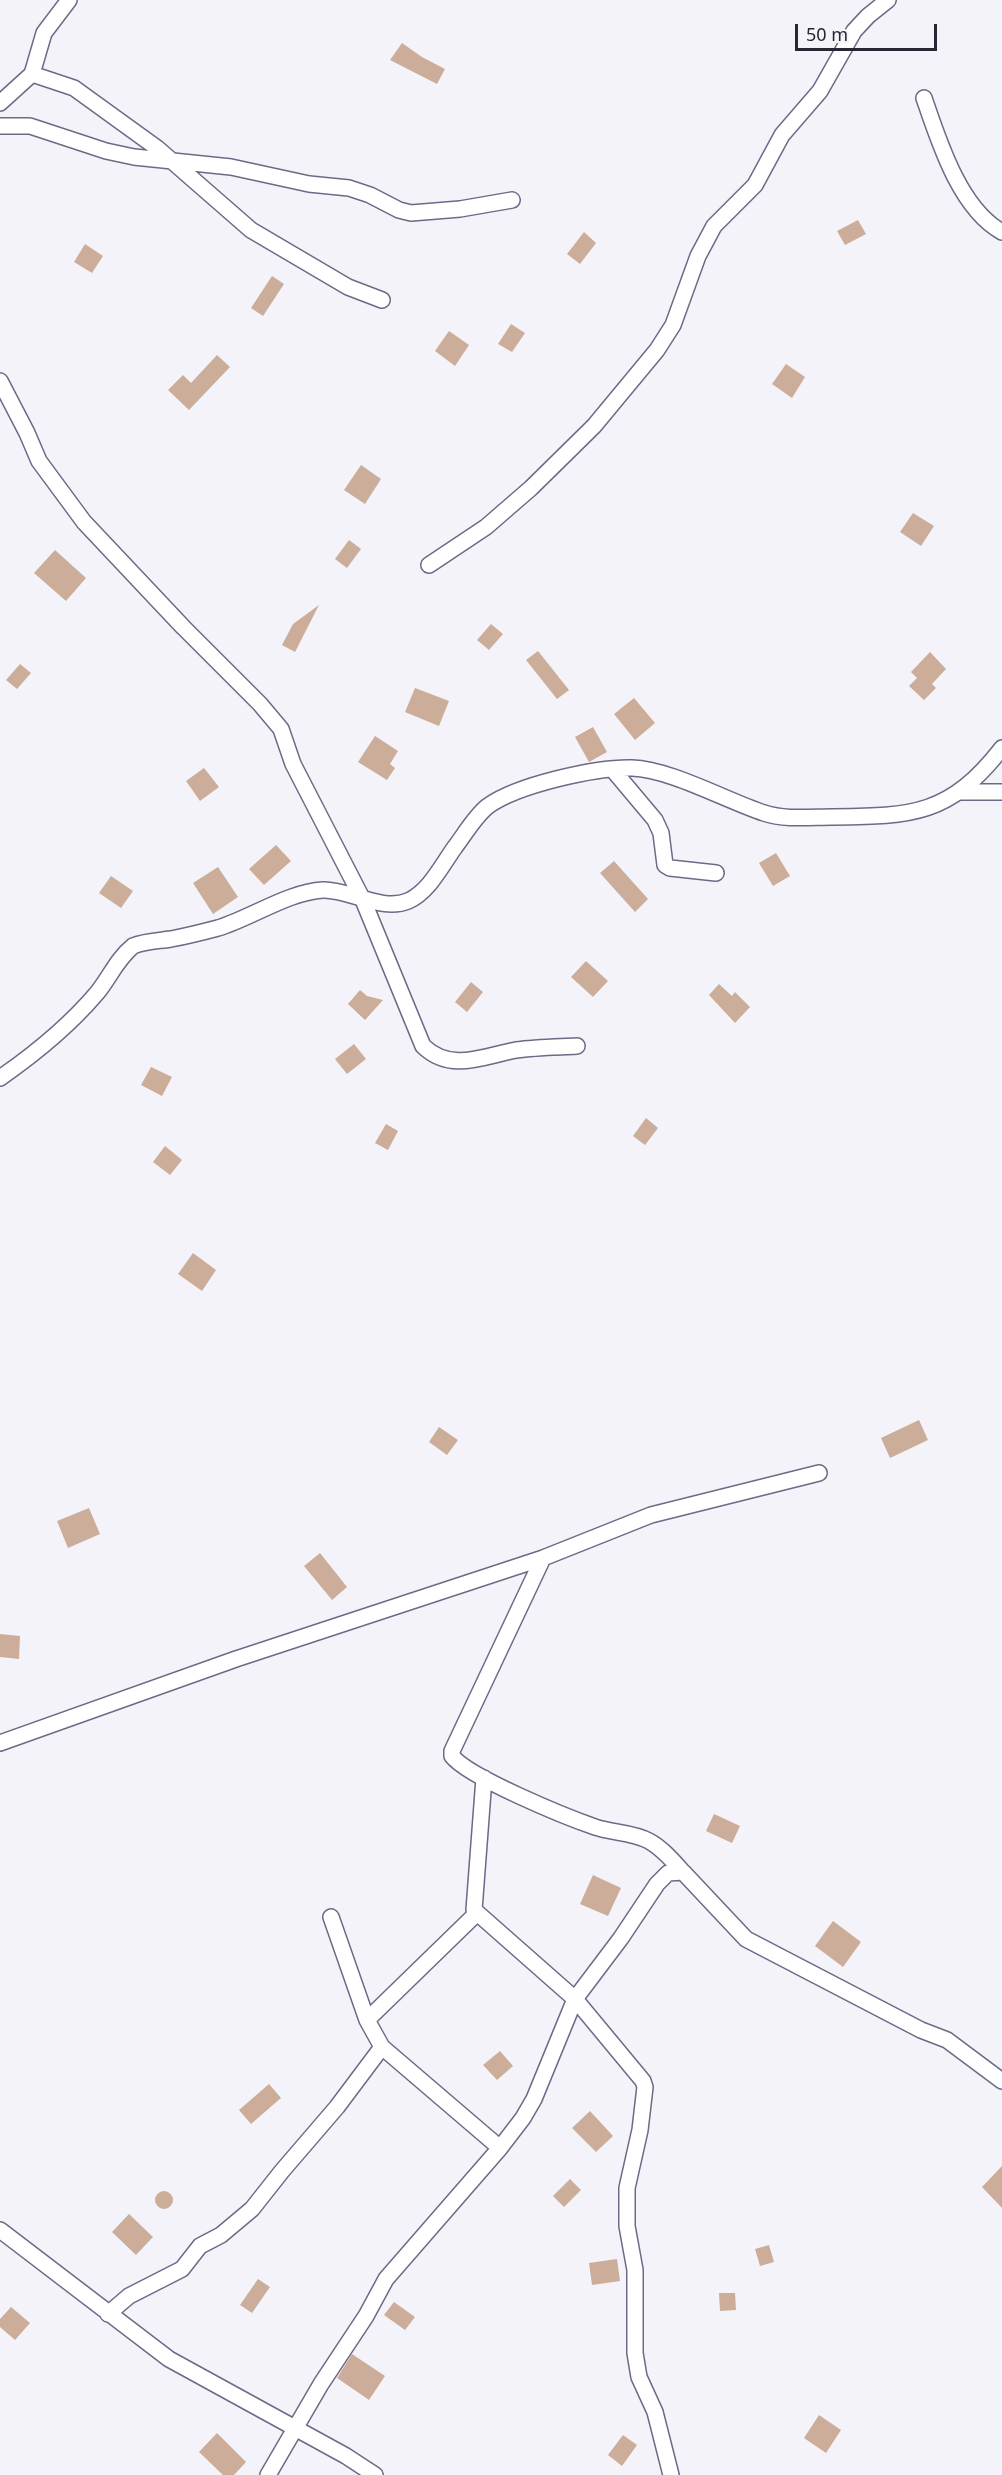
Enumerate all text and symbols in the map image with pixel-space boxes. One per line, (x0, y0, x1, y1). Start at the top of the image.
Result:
scale bar (798, 12, 940, 50)
text: 50 m (806, 22, 848, 46)

